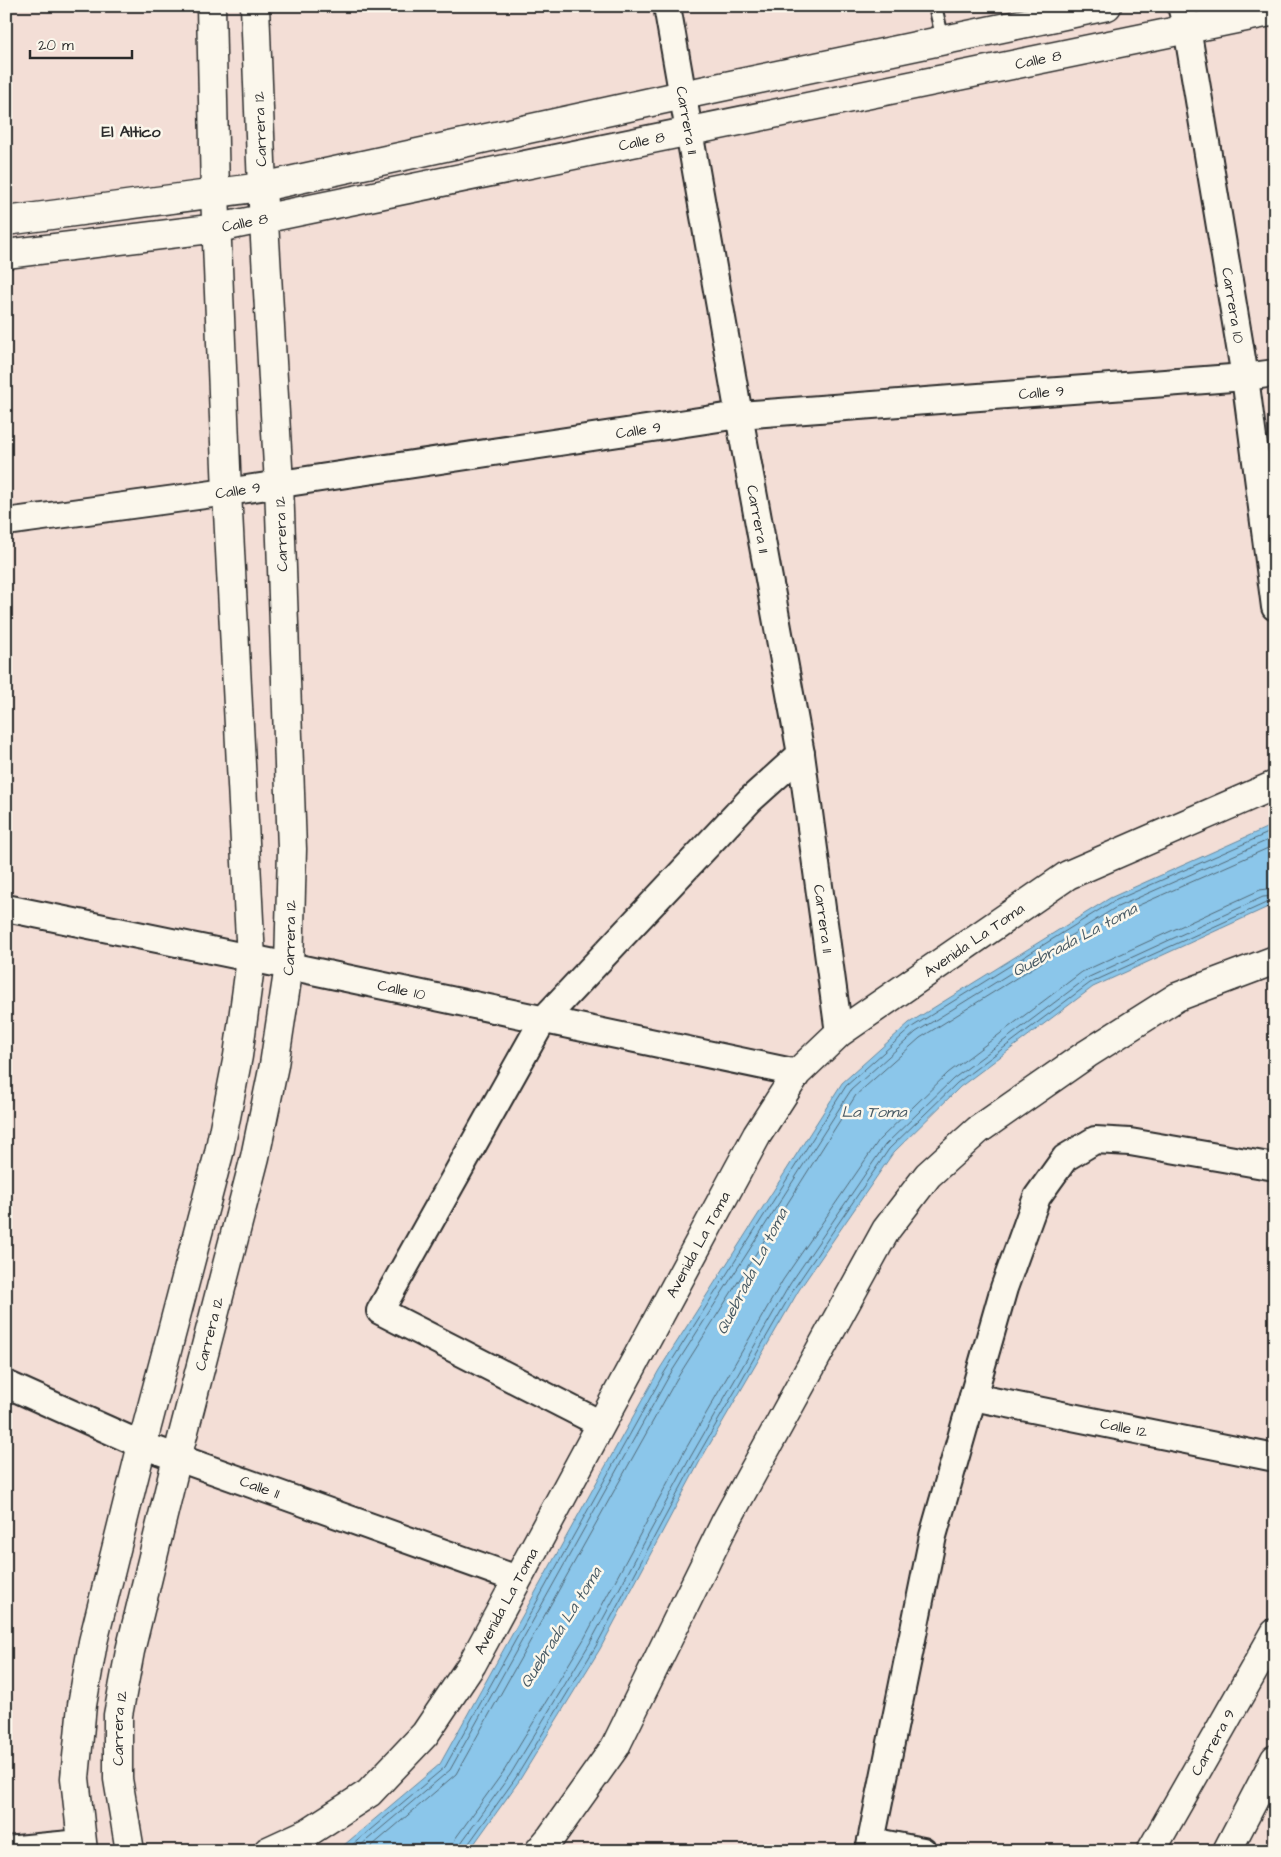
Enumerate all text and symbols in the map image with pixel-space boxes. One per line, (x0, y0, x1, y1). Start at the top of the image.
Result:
scale bar (30, 28, 132, 60)
text: 20 m (38, 35, 74, 56)
street label: Calle 8 (1013, 45, 1064, 75)
street label: Carrera 11 (670, 85, 703, 156)
street label: Carrera 12 (249, 91, 272, 167)
district label: El Altico (101, 121, 162, 143)
street label: Calle 8 (617, 126, 667, 157)
street label: Calle 8 (220, 208, 270, 238)
street label: Carrera 10 (1216, 266, 1249, 345)
street label: Calle 9 (1018, 381, 1065, 405)
street label: Calle 9 (614, 417, 663, 444)
street label: Calle 9 (214, 477, 262, 504)
street label: Carrera 11 (741, 483, 774, 555)
street label: Carrera 12 (270, 496, 293, 572)
street label: Carrera 11 (808, 883, 838, 954)
water label: Quebrada La toma (1008, 897, 1142, 982)
street label: Avenida La Toma (920, 898, 1029, 982)
street label: Carrera 12 (278, 899, 302, 977)
street label: Calle 10 (376, 975, 428, 1006)
water label: La Toma (841, 1101, 907, 1123)
street label: Avenida La Toma (661, 1187, 736, 1301)
water label: Quebrada La toma (711, 1204, 794, 1338)
street label: Carrera 12 (190, 1294, 229, 1373)
street label: Calle 12 (1098, 1413, 1150, 1443)
street label: Calle 11 (237, 1471, 282, 1504)
street label: Avenida La Toma (469, 1544, 544, 1658)
water label: Quebrada La toma (515, 1562, 607, 1692)
street label: Carrera 12 (108, 1688, 133, 1766)
street label: Carrera 9 (1186, 1705, 1241, 1780)

